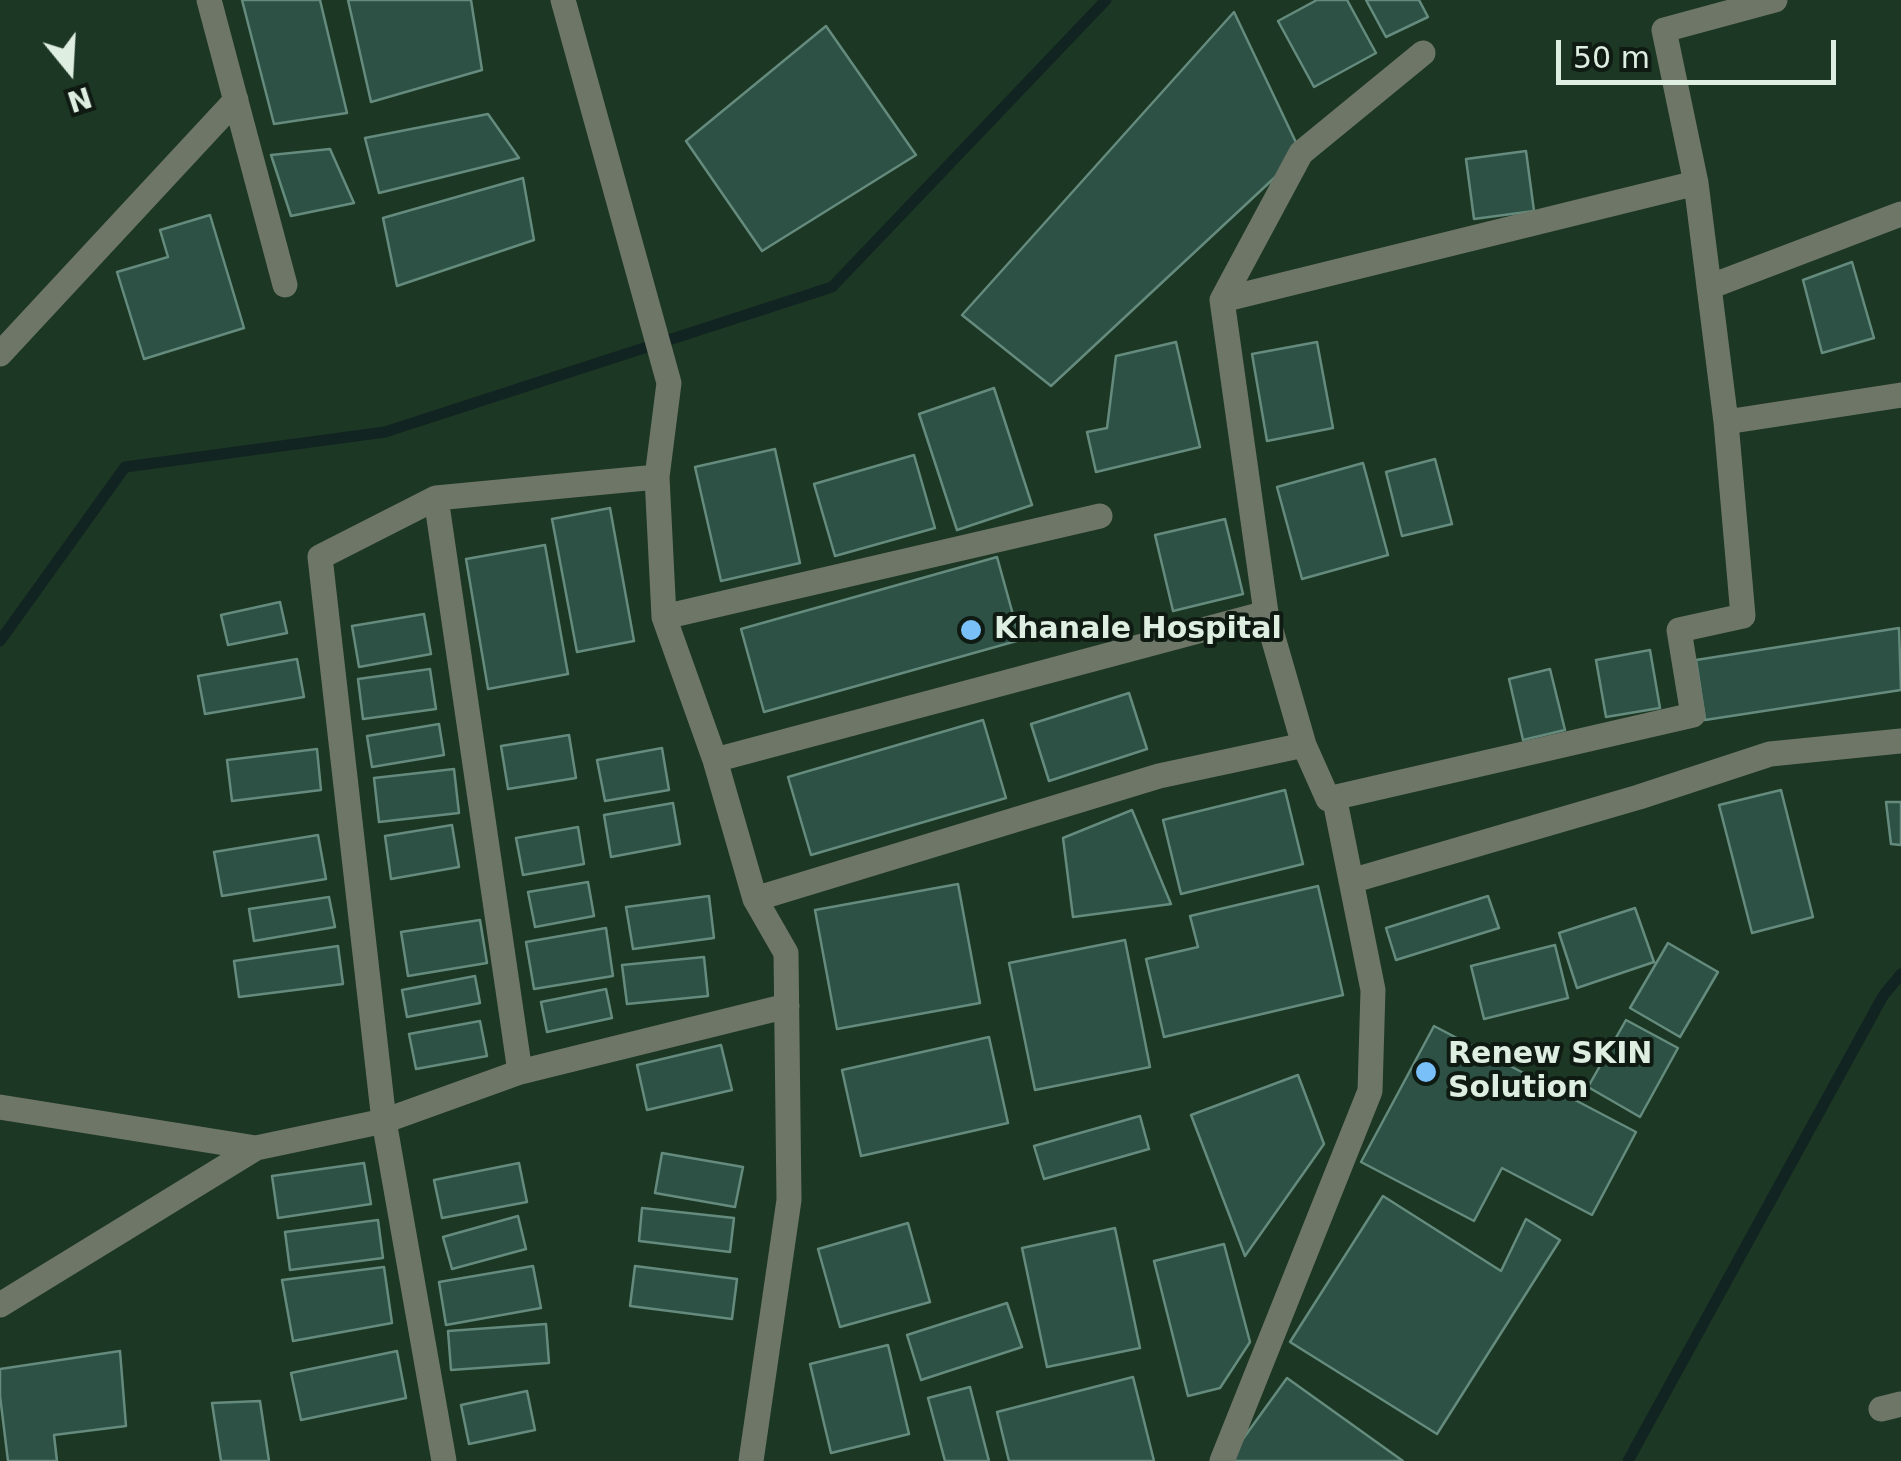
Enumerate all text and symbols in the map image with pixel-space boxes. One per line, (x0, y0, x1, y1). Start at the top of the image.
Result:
north arrow (20, 20, 120, 120)
scale bar (1561, 20, 1841, 82)
text: 50 m (1573, 40, 1650, 75)
text: N (63, 80, 96, 118)
place label: Khanale Hospital (994, 612, 1282, 648)
marker: Khanale Hospital (958, 617, 984, 643)
place label: Renew SKIN Solution (1448, 1037, 1652, 1108)
marker: Renew SKIN Solution (1413, 1059, 1439, 1085)

